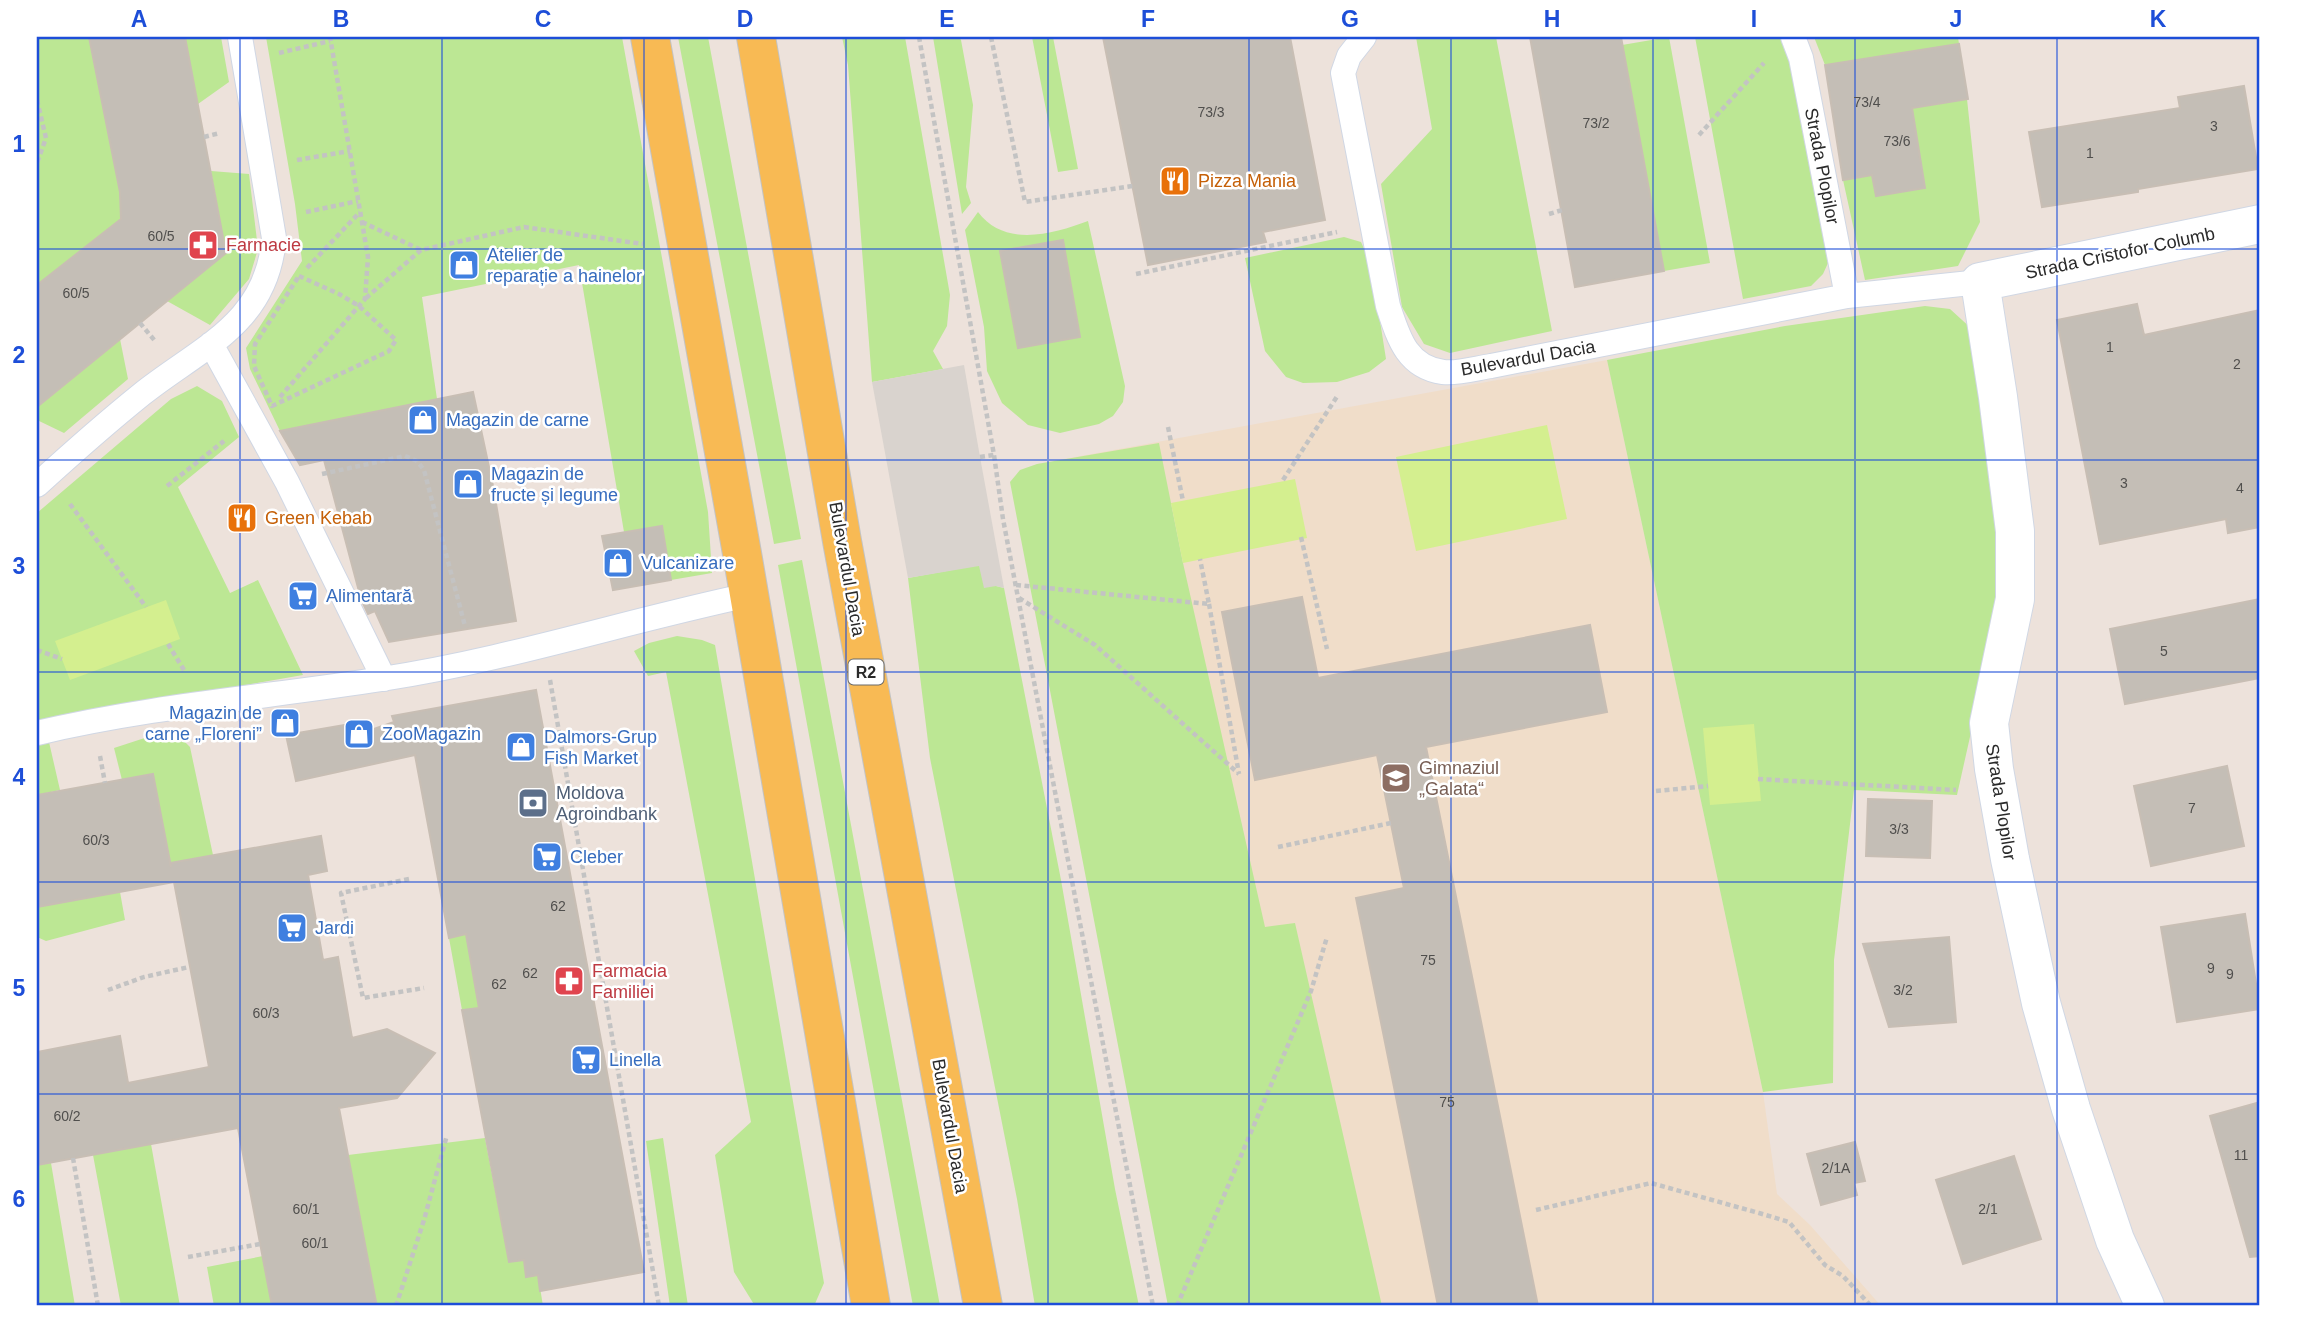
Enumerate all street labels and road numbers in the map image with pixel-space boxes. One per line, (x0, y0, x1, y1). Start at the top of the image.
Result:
street label: Strada Plopilor (1801, 106, 1843, 226)
street label: Strada Cristofor Columb (2023, 223, 2217, 283)
street label: Bulevardul Dacia (1459, 336, 1598, 380)
street label: Bulevardul Dacia (825, 500, 869, 639)
road number: R2 (848, 660, 884, 684)
street label: Strada Plopilor (1982, 742, 2020, 862)
street label: Bulevardul Dacia (928, 1057, 972, 1196)

